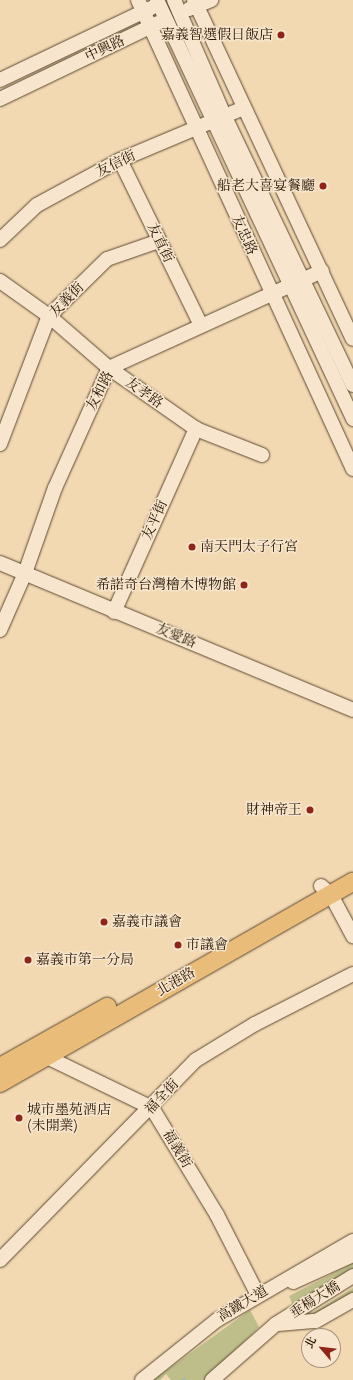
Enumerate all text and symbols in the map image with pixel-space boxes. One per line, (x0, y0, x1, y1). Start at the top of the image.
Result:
place label: 嘉義智選假日飯店 (161, 27, 273, 43)
marker: 嘉義智選假日飯店 (276, 30, 286, 40)
street label: 中興路 (82, 33, 128, 65)
street label: 友信街 (93, 147, 139, 181)
place label: 船老大喜宴餐廳 (217, 178, 315, 194)
marker: 船老大喜宴餐廳 (318, 181, 328, 191)
street label: 友忠路 (228, 212, 260, 258)
street label: 友直街 (143, 220, 177, 266)
street label: 友義街 (46, 279, 88, 321)
street label: 友和路 (83, 368, 117, 414)
street label: 友孝路 (122, 374, 166, 412)
street label: 友平街 (139, 497, 171, 543)
place label: 南天門太子行宮 (200, 539, 298, 555)
marker: 南天門太子行宮 (187, 542, 197, 552)
place label: 希諾奇台灣檜木博物館 (96, 577, 236, 593)
marker: 希諾奇台灣檜木博物館 (239, 580, 249, 590)
street label: 友愛路 (153, 620, 199, 652)
place label: 財神帝王 (246, 802, 302, 818)
marker: 財神帝王 (305, 805, 315, 815)
place label: 嘉義市議會 (112, 914, 182, 930)
marker: 嘉義市議會 (99, 917, 109, 927)
place label: 市議會 (186, 937, 228, 953)
marker: 市議會 (173, 940, 183, 950)
place label: 嘉義市第一分局 (36, 952, 134, 968)
marker: 嘉義市第一分局 (23, 955, 33, 965)
street label: 北港路 (154, 964, 198, 1000)
street label: 福全街 (142, 1076, 182, 1118)
place label: 城市墨苑酒店 (未開業) (27, 1102, 111, 1134)
marker: 城市墨苑酒店 (未開業) (14, 1113, 24, 1123)
street label: 福義街 (159, 1127, 195, 1171)
street label: 垂楊大橋 (287, 1278, 343, 1322)
street label: 高鐵大道 (215, 1282, 271, 1326)
north arrow (301, 1328, 341, 1368)
text: 北 (302, 1334, 320, 1351)

